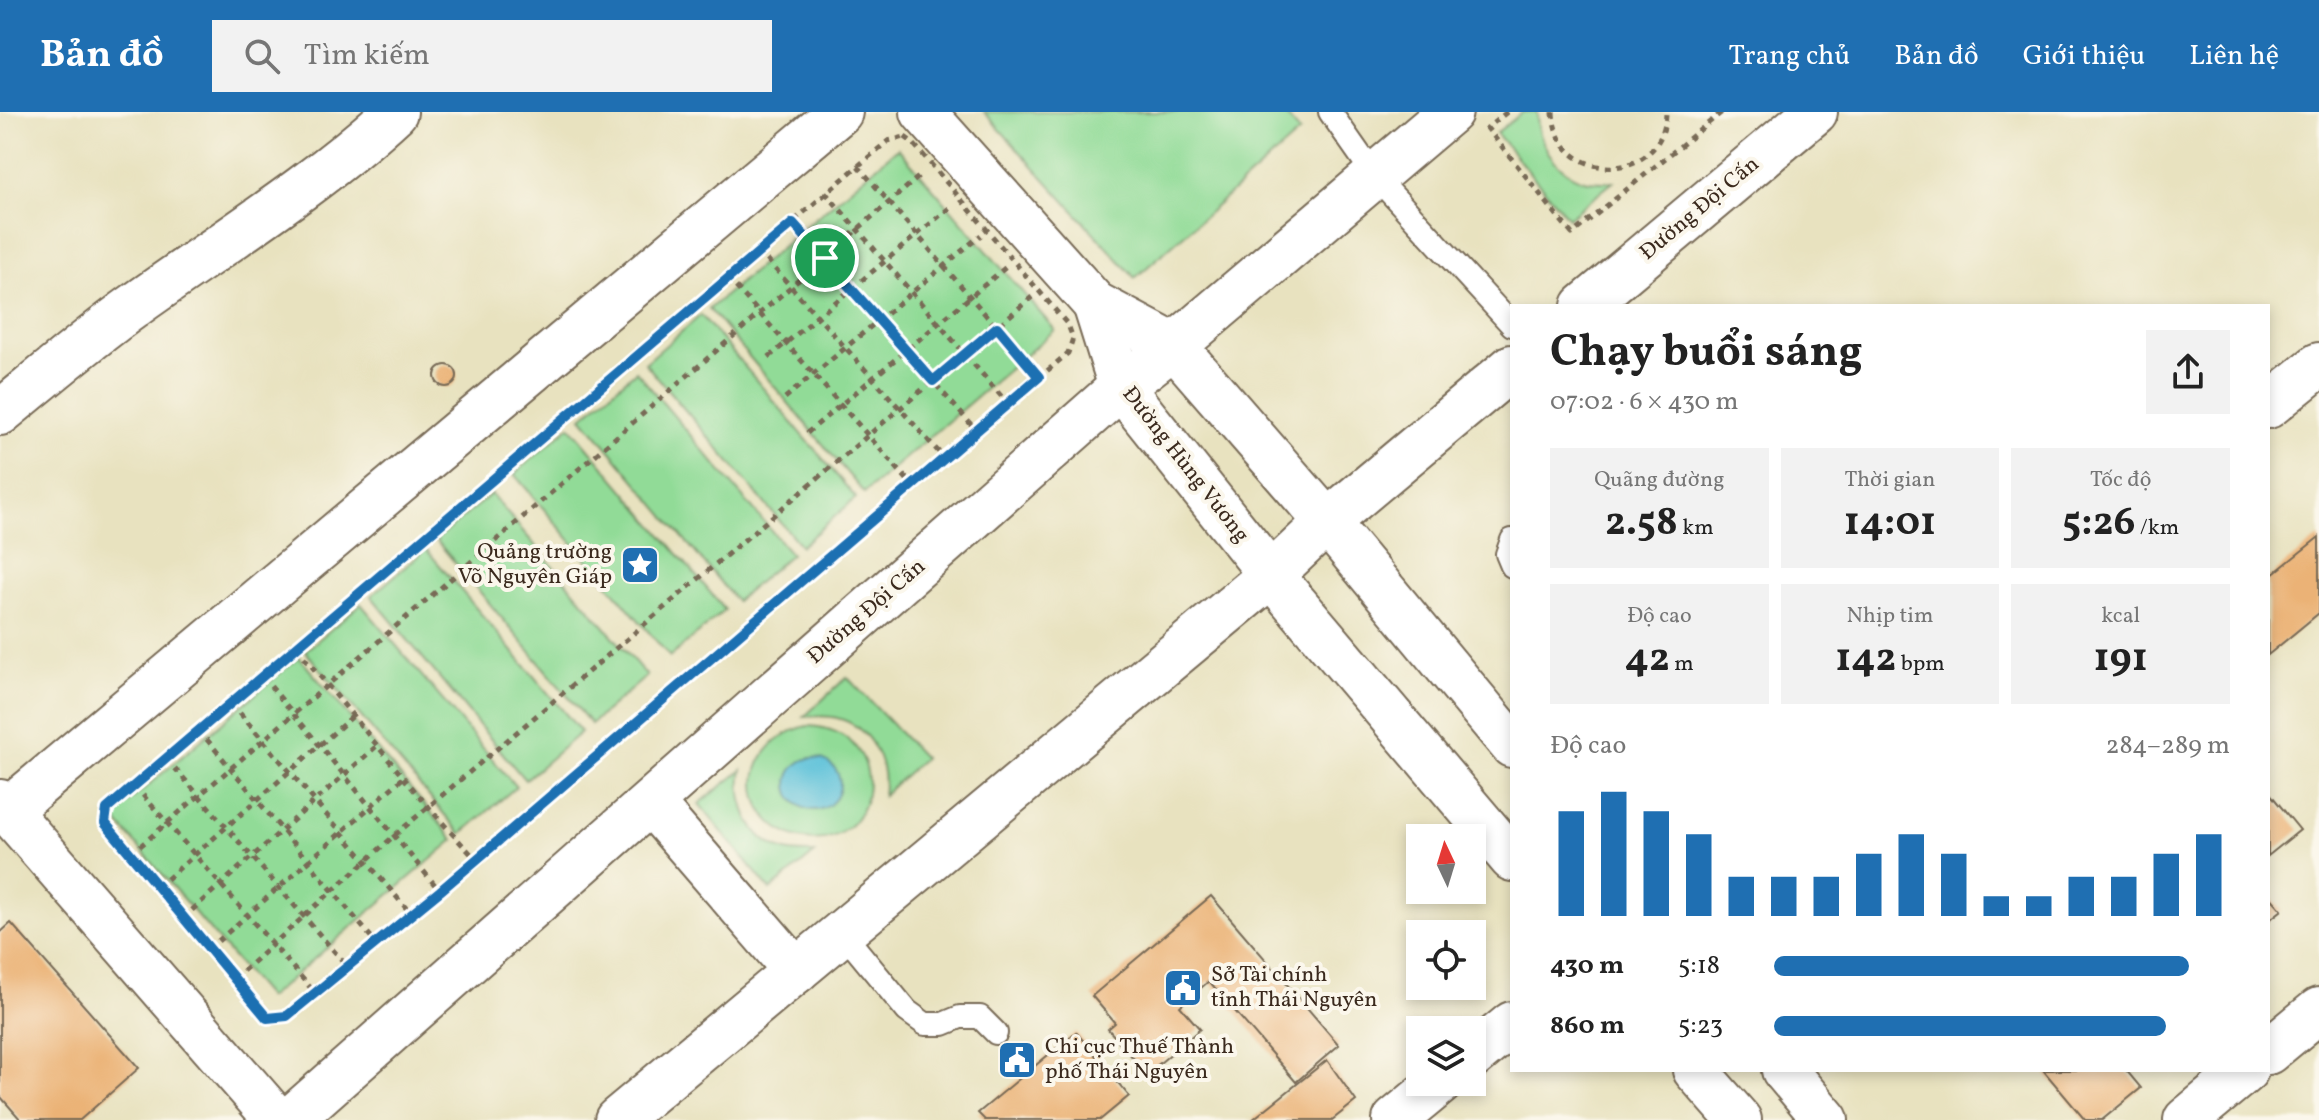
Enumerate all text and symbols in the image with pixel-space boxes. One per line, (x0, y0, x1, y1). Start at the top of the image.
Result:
search box (212, 20, 772, 92)
text: Bản đồ (40, 30, 164, 83)
icon: search (240, 34, 284, 78)
text: Tìm kiếm (304, 35, 430, 77)
text: Trang chủ (1728, 37, 1850, 76)
text: Bản đồ (1894, 37, 1979, 76)
text: Giới thiệu (2023, 37, 2145, 76)
text: Liên hệ (2189, 37, 2279, 76)
street label: Đường Đội Cấn (1634, 150, 1766, 268)
pin (791, 224, 859, 292)
icon: arrive (803, 236, 847, 280)
text: Chạy buổi sáng (1550, 323, 1863, 384)
button: share (2146, 330, 2230, 414)
street label: Đường Hùng Vương (1114, 380, 1256, 550)
text: 07:02 · 6 × 430 m (1550, 384, 1738, 420)
text: Quãng đường (1594, 465, 1724, 496)
text: Thời gian (1845, 465, 1935, 496)
text: Tốc độ (2090, 465, 2151, 496)
text: 2.58 (1605, 496, 1678, 552)
text: 14:01 (1844, 496, 1936, 552)
text: 5:26 (2062, 496, 2135, 552)
text: km (1678, 513, 1714, 544)
text: /km (2135, 513, 2179, 544)
place label: Quảng trường Võ Nguyên Giáp (458, 537, 612, 593)
place icon: Quảng trường Võ Nguyên Giáp (619, 544, 661, 586)
street label: Đường Đội Cấn (801, 552, 933, 672)
text: Độ cao (1627, 601, 1692, 632)
text: Nhịp tim (1847, 601, 1933, 632)
text: kcal (2101, 601, 2140, 632)
text: 42 (1625, 632, 1670, 688)
text: 142 (1835, 632, 1896, 688)
text: 191 (2094, 632, 2148, 688)
text: m (1670, 649, 1694, 680)
text: bpm (1896, 649, 1945, 680)
text: Độ cao (1550, 728, 1626, 764)
text: 284–289 m (2106, 728, 2230, 764)
north arrow (1406, 824, 1486, 904)
map controls (1406, 824, 1486, 1096)
button: locate (1406, 920, 1486, 1000)
text: 430 m (1550, 948, 1624, 984)
text: 5:18 (1678, 948, 1720, 984)
place label: Sở Tài chính tỉnh Thái Nguyên (1211, 960, 1377, 1016)
public building icon: Sở Tài chính tỉnh Thái Nguyên (1162, 967, 1204, 1009)
text: 860 m (1550, 1008, 1625, 1044)
text: 5:23 (1678, 1008, 1723, 1044)
button: layers (1406, 1016, 1486, 1096)
place label: Chi cục Thuế Thành phố Thái Nguyên (1045, 1032, 1234, 1088)
public building icon: Chi cục Thuế Thành phố Thái Nguyên (996, 1039, 1038, 1081)

